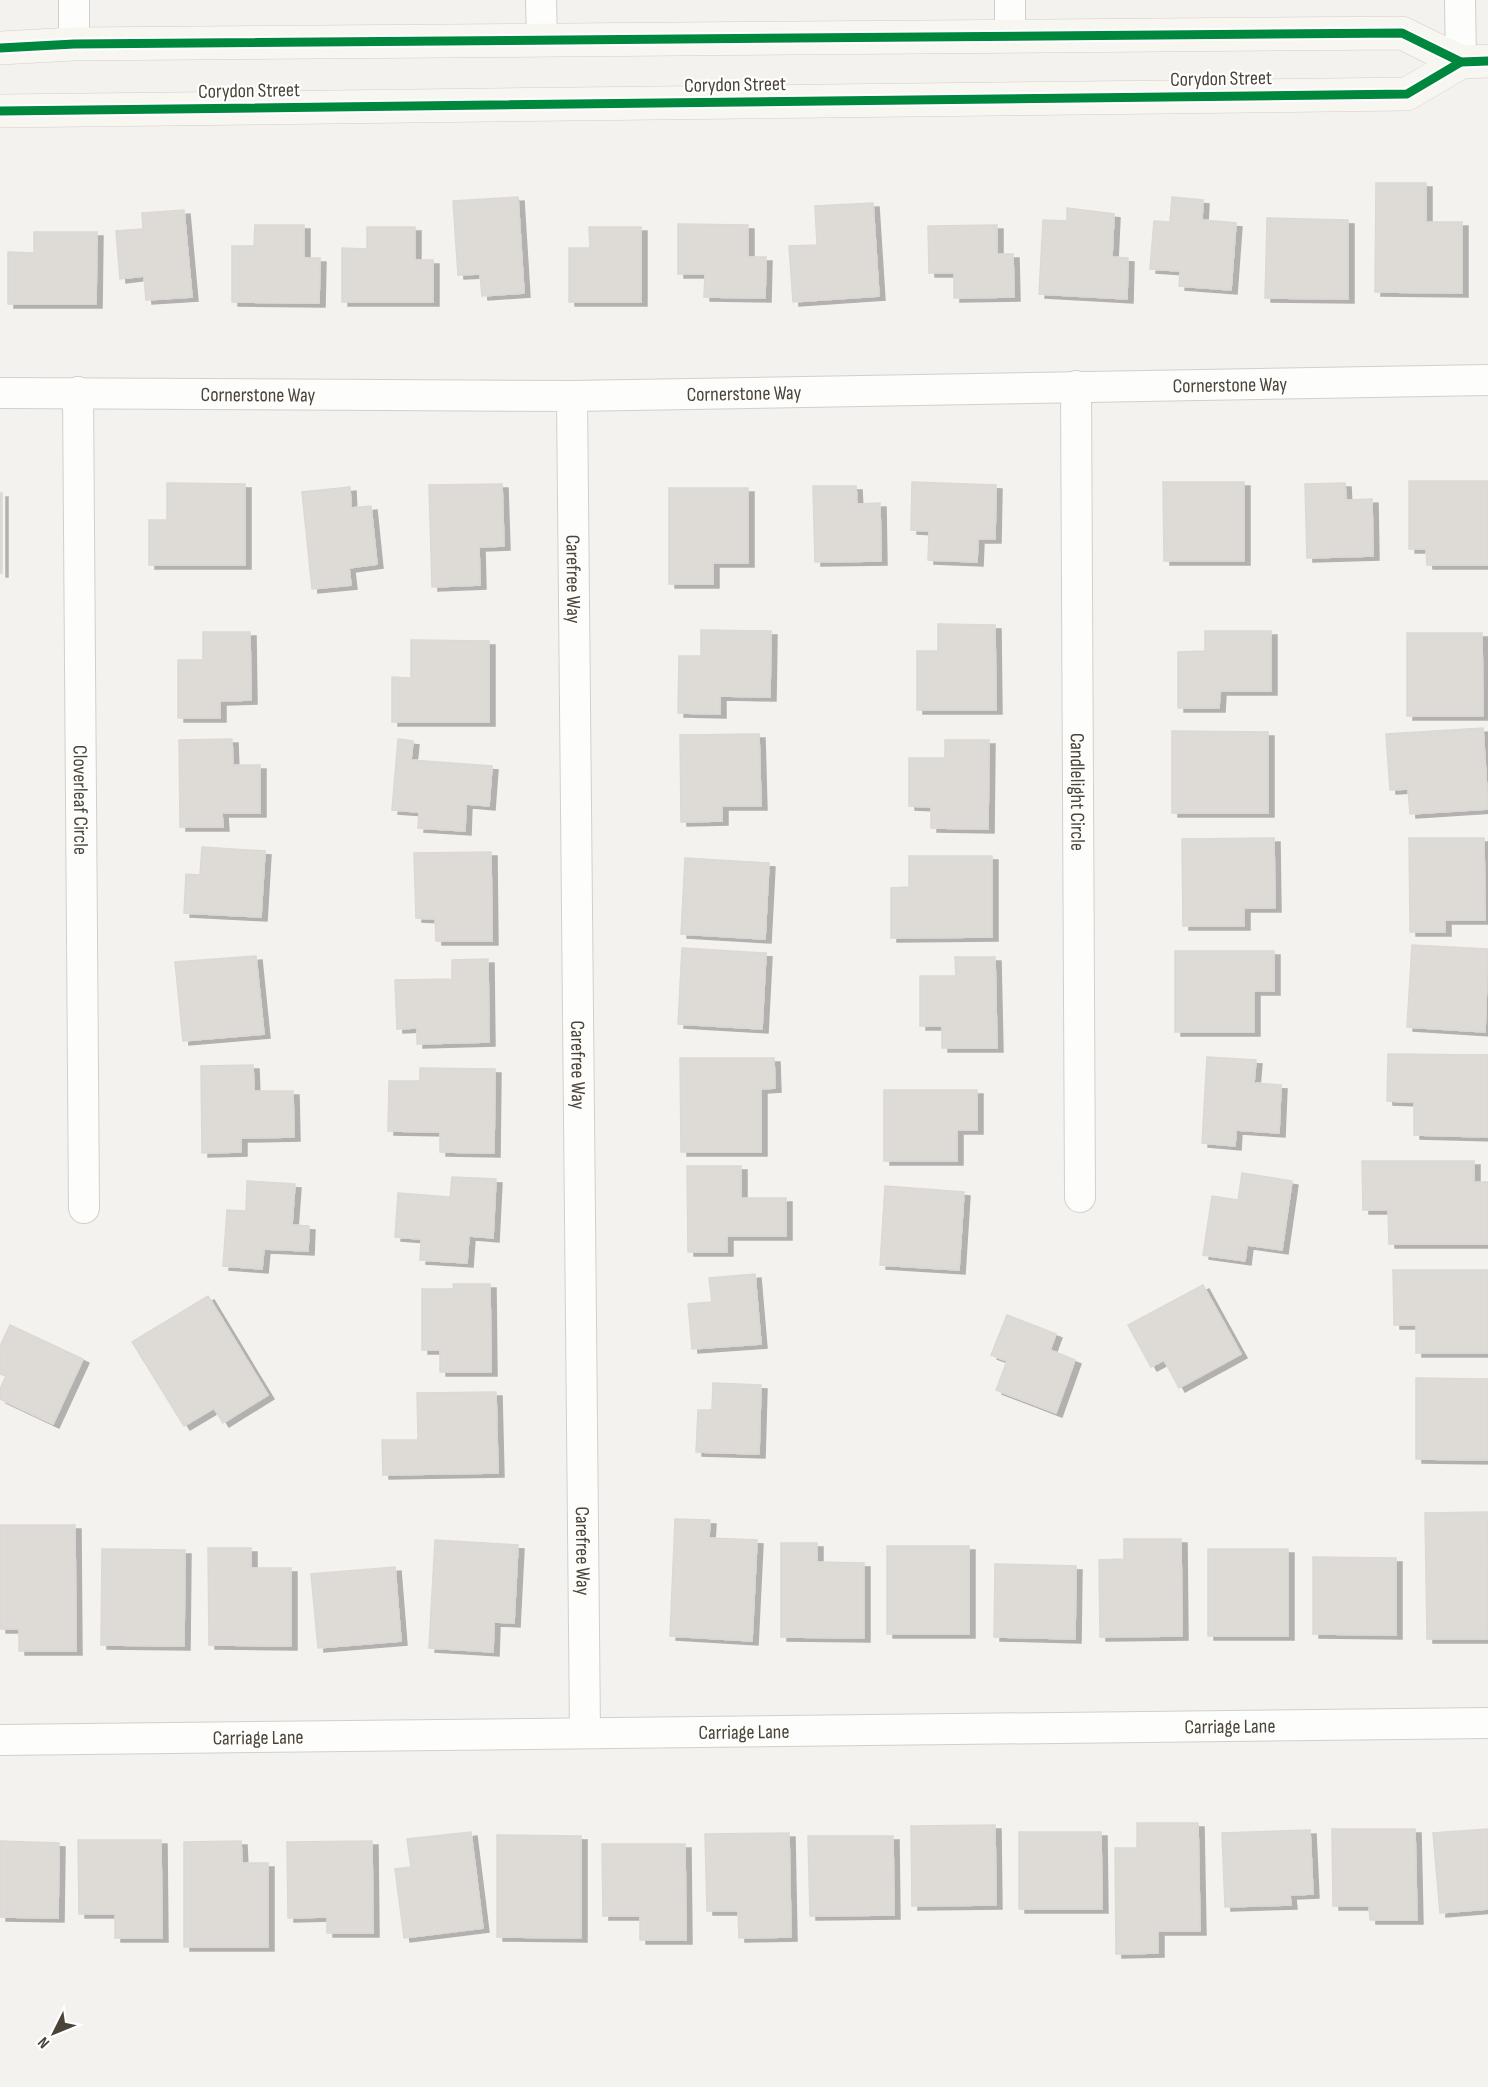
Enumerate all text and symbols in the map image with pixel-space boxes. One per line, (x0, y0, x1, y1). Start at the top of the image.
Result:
street label: Corydon Street (1170, 66, 1272, 92)
street label: Corydon Street (684, 72, 786, 98)
street label: Corydon Street (198, 78, 300, 104)
street label: Cornerstone Way (1172, 373, 1288, 399)
street label: Cornerstone Way (686, 381, 802, 407)
street label: Cornerstone Way (201, 383, 316, 408)
street label: Carefree Way (560, 534, 585, 624)
street label: Candlelight Circle (1065, 733, 1089, 851)
street label: Cloverleaf Circle (68, 745, 92, 855)
street label: Carefree Way (565, 1020, 590, 1110)
street label: Carefree Way (570, 1506, 595, 1596)
street label: Carriage Lane (1184, 1714, 1276, 1739)
street label: Carriage Lane (698, 1720, 790, 1745)
street label: Carriage Lane (212, 1726, 304, 1751)
north arrow (24, 2003, 84, 2063)
text: N (34, 2033, 54, 2052)

